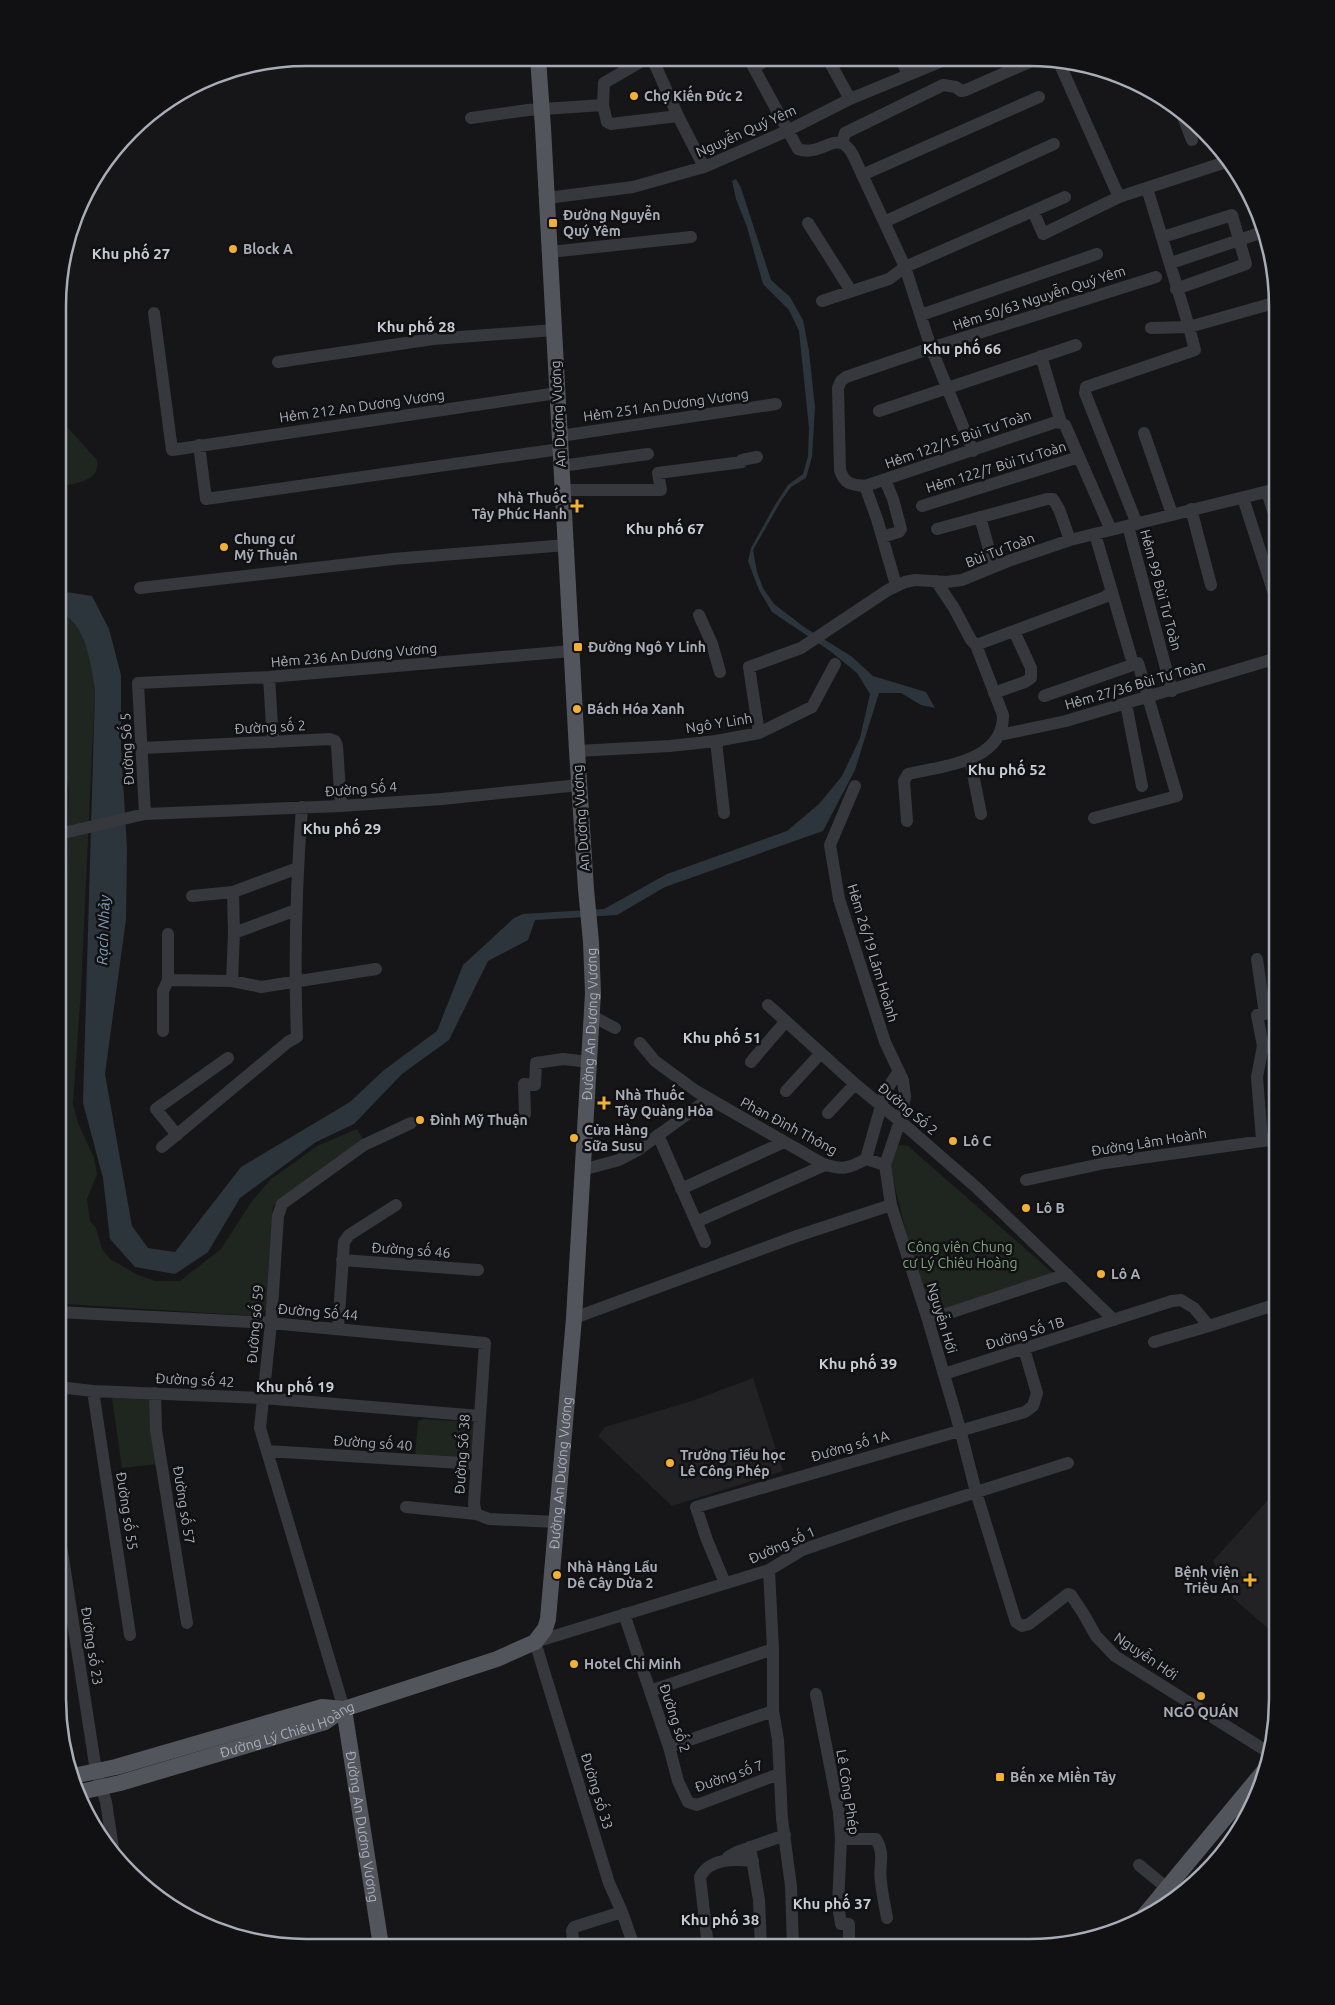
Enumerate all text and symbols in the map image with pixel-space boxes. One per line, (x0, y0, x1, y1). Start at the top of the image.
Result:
place label: Chợ Kiến Đức 2 (644, 85, 743, 104)
marker: Chợ Kiến Đức 2 (628, 90, 640, 102)
street label: Nguyễn Quý Yêm (693, 100, 798, 160)
place label: Đường Nguyễn Quý Yêm (563, 204, 660, 239)
marker: Đường Nguyễn Quý Yêm (547, 217, 559, 229)
place label: Block A (243, 241, 293, 257)
district label: Khu phố 27 (92, 243, 170, 262)
marker: Block A (227, 243, 239, 255)
street label: Hẻm 50/63 Nguyễn Quý Yêm (950, 260, 1127, 334)
district label: Khu phố 28 (377, 316, 455, 335)
district label: Khu phố 66 (923, 338, 1001, 357)
street label: An Dương Vương (547, 360, 569, 468)
street label: Hẻm 251 An Dương Vương (582, 385, 750, 425)
street label: Hẻm 212 An Dương Vương (278, 386, 446, 426)
street label: Hẻm 122/15 Bùi Tư Toàn (883, 406, 1033, 472)
street label: Hẻm 122/7 Bùi Tư Toàn (924, 438, 1068, 496)
place label: Nhà Thuốc Tây Phúc Hanh (472, 487, 567, 522)
marker: Nhà Thuốc Tây Phúc Hanh (571, 500, 583, 512)
district label: Khu phố 67 (626, 518, 704, 537)
street label: Hẻm 99 Bùi Tư Toàn (1137, 528, 1185, 652)
street label: Bùi Tư Toàn (963, 529, 1037, 571)
place label: Chung cư Mỹ Thuận (234, 531, 298, 563)
marker: Chung cư Mỹ Thuận (218, 541, 230, 553)
place label: Đường Ngô Y Linh (588, 639, 706, 655)
street label: Hẻm 236 An Dương Vương (270, 640, 438, 670)
marker: Đường Ngô Y Linh (572, 641, 584, 653)
street label: Hẻm 27/36 Bùi Tư Toàn (1063, 657, 1207, 713)
place label: Bách Hóa Xanh (587, 701, 685, 717)
marker: Bách Hóa Xanh (571, 703, 583, 715)
street label: Ngô Y Linh (685, 710, 753, 736)
street label: Đường Số 5 (115, 712, 137, 786)
street label: Đường số 2 (234, 715, 306, 737)
district label: Khu phố 52 (968, 759, 1046, 778)
street label: An Dương Vương (569, 764, 593, 872)
street label: Đường Số 4 (324, 776, 398, 800)
district label: Khu phố 29 (303, 818, 381, 837)
street label: Hẻm 26/19 Lâm Hoành (844, 882, 902, 1024)
water label: Rạch Nhảy (93, 894, 113, 965)
street label: Đường An Dương Vương (579, 947, 601, 1101)
district label: Khu phố 51 (683, 1027, 761, 1046)
street label: Đường Số 2 (875, 1078, 942, 1138)
place label: Nhà Thuốc Tây Quàng Hòa (615, 1084, 713, 1119)
street label: Phan Đình Thông (738, 1094, 840, 1158)
marker: Nhà Thuốc Tây Quàng Hòa (597, 1096, 611, 1110)
place label: Đình Mỹ Thuận (430, 1112, 528, 1128)
marker: Đình Mỹ Thuận (414, 1114, 426, 1126)
place label: Cửa Hàng Sữa Susu (584, 1122, 648, 1154)
street label: Đường Lâm Hoành (1090, 1125, 1208, 1159)
marker: Cửa Hàng Sữa Susu (568, 1132, 580, 1144)
place label: Lô C (963, 1133, 991, 1149)
marker: Lô C (947, 1135, 959, 1147)
place label: Lô B (1036, 1200, 1065, 1216)
marker: Lô B (1020, 1202, 1032, 1214)
street label: Đường số 46 (371, 1237, 451, 1261)
park label: Công viên Chung cư Lý Chiêu Hoàng (903, 1239, 1017, 1271)
place label: Lô A (1111, 1266, 1140, 1282)
marker: Lô A (1095, 1268, 1107, 1280)
street label: Nguyễn Hới (924, 1280, 963, 1355)
street label: Đường số 59 (241, 1284, 266, 1364)
street label: Đường Số 44 (277, 1298, 359, 1323)
street label: Đường Số 1B (983, 1311, 1066, 1353)
district label: Khu phố 39 (819, 1353, 897, 1372)
street label: Đường số 42 (155, 1368, 235, 1390)
district label: Khu phố 19 (256, 1376, 334, 1395)
street label: Đường An Dương Vương (546, 1396, 575, 1550)
street label: Đường Số 38 (449, 1413, 473, 1495)
street label: Đường số 1A (809, 1425, 891, 1465)
street label: Đường số 40 (333, 1430, 413, 1454)
place label: Trường Tiểu học Lê Công Phép (680, 1447, 786, 1479)
marker: Trường Tiểu học Lê Công Phép (664, 1457, 676, 1469)
street label: Đường số 57 (170, 1464, 201, 1545)
street label: Đường số 55 (113, 1470, 144, 1551)
street label: Đường số 1 (745, 1521, 818, 1567)
place label: Nhà Hàng Lẩu Dê Cây Dừa 2 (567, 1559, 658, 1591)
place label: Bệnh viện Triều An (1174, 1564, 1239, 1596)
marker: Nhà Hàng Lẩu Dê Cây Dừa 2 (551, 1569, 563, 1581)
marker: Bệnh viện Triều An (1243, 1573, 1257, 1587)
street label: Đường số 23 (78, 1605, 109, 1686)
street label: Nguyễn Hới (1111, 1627, 1182, 1683)
place label: Hotel Chi Minh (584, 1656, 681, 1672)
marker: Hotel Chi Minh (568, 1658, 580, 1670)
street label: Đường số 2 (656, 1681, 696, 1754)
marker: NGÕ QUÁN (1195, 1690, 1207, 1702)
street label: Đường Lý Chiêu Hoàng (218, 1698, 356, 1761)
place label: NGÕ QUÁN (1163, 1703, 1239, 1720)
street label: Lê Công Phép (833, 1748, 863, 1836)
street label: Đường An Dương Vương (343, 1750, 382, 1903)
street label: Đường số 33 (578, 1750, 619, 1831)
street label: Đường số 7 (692, 1755, 765, 1795)
place label: Bến xe Miền Tây (1010, 1766, 1116, 1785)
marker: Bến xe Miền Tây (994, 1771, 1006, 1783)
district label: Khu phố 37 (793, 1893, 871, 1912)
district label: Khu phố 38 (681, 1909, 759, 1928)

